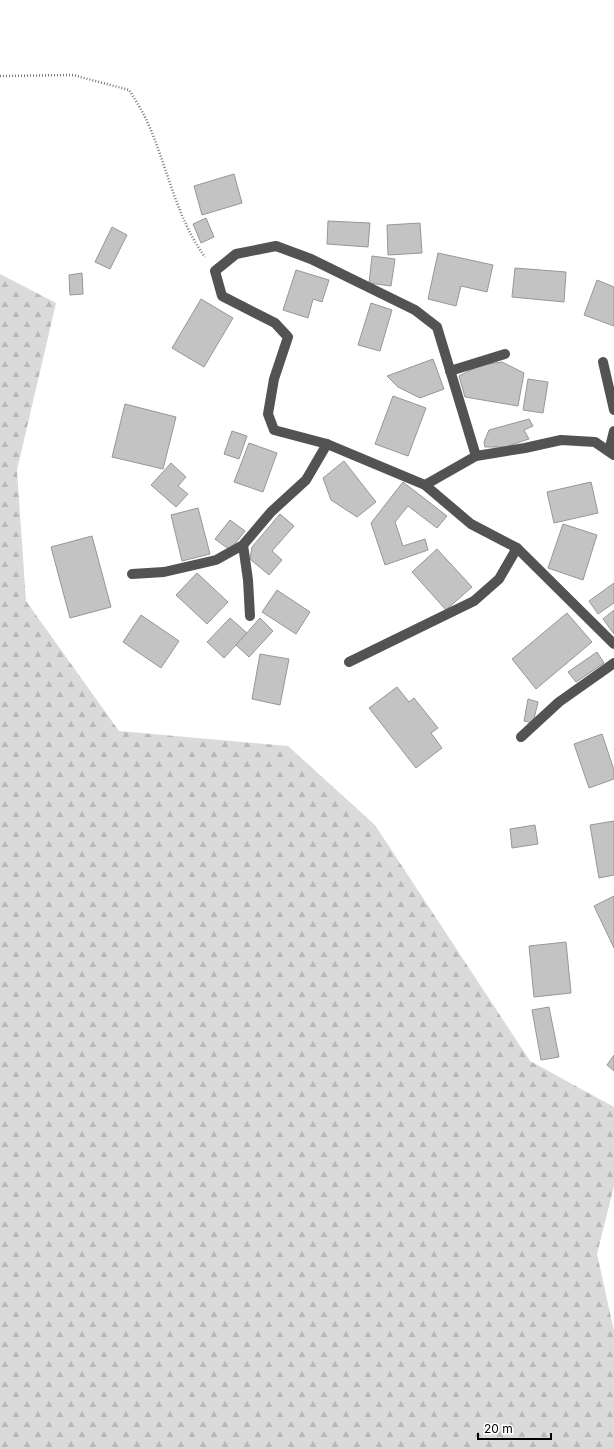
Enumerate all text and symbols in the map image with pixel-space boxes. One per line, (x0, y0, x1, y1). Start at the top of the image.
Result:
scale bar (478, 1415, 551, 1441)
text: 20 m (484, 1421, 513, 1436)

